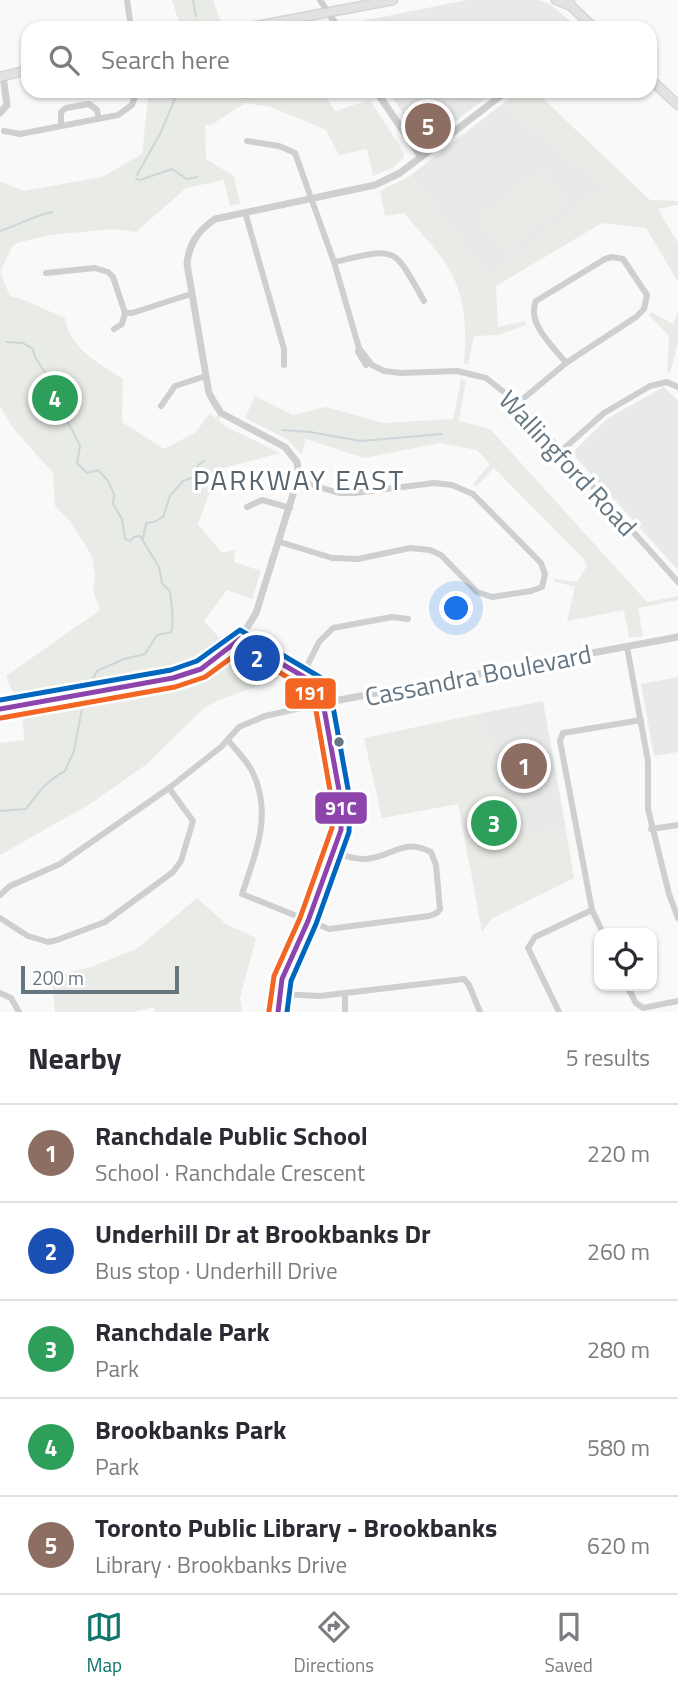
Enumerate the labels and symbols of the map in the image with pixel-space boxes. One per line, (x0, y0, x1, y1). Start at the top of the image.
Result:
pin: 5 (405, 100, 451, 152)
pin: 4 (32, 372, 78, 424)
street label: Wallingford Road (490, 381, 646, 545)
district label: PARKWAY EAST (193, 458, 405, 501)
your location (439, 591, 473, 625)
pin: 2 (234, 632, 280, 684)
street label: Cassandra Boulevard (361, 634, 595, 716)
line badge: 191 (284, 677, 337, 710)
text: 191 (294, 678, 326, 707)
unlabelled marker (332, 735, 346, 749)
pin: 1 (501, 740, 547, 792)
line badge: 91C (314, 791, 368, 825)
text: 91C (325, 793, 357, 822)
pin: 3 (471, 797, 517, 849)
scale bar (21, 963, 178, 995)

